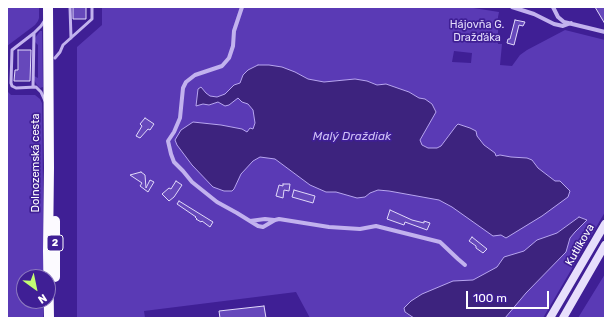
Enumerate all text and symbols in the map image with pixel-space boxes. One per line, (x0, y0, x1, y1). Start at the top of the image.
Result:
park label: Hájovňa G. Dražďáka (450, 18, 504, 44)
street label: Dolnozemská cesta (29, 113, 43, 213)
water label: Malý Draždiak (313, 130, 391, 144)
street label: Kutlíkova (563, 222, 597, 268)
road number: 2 (47, 235, 63, 251)
north arrow (16, 269, 56, 309)
scale bar (468, 283, 551, 309)
text: N (35, 291, 49, 306)
text: 100 m (473, 291, 507, 305)

